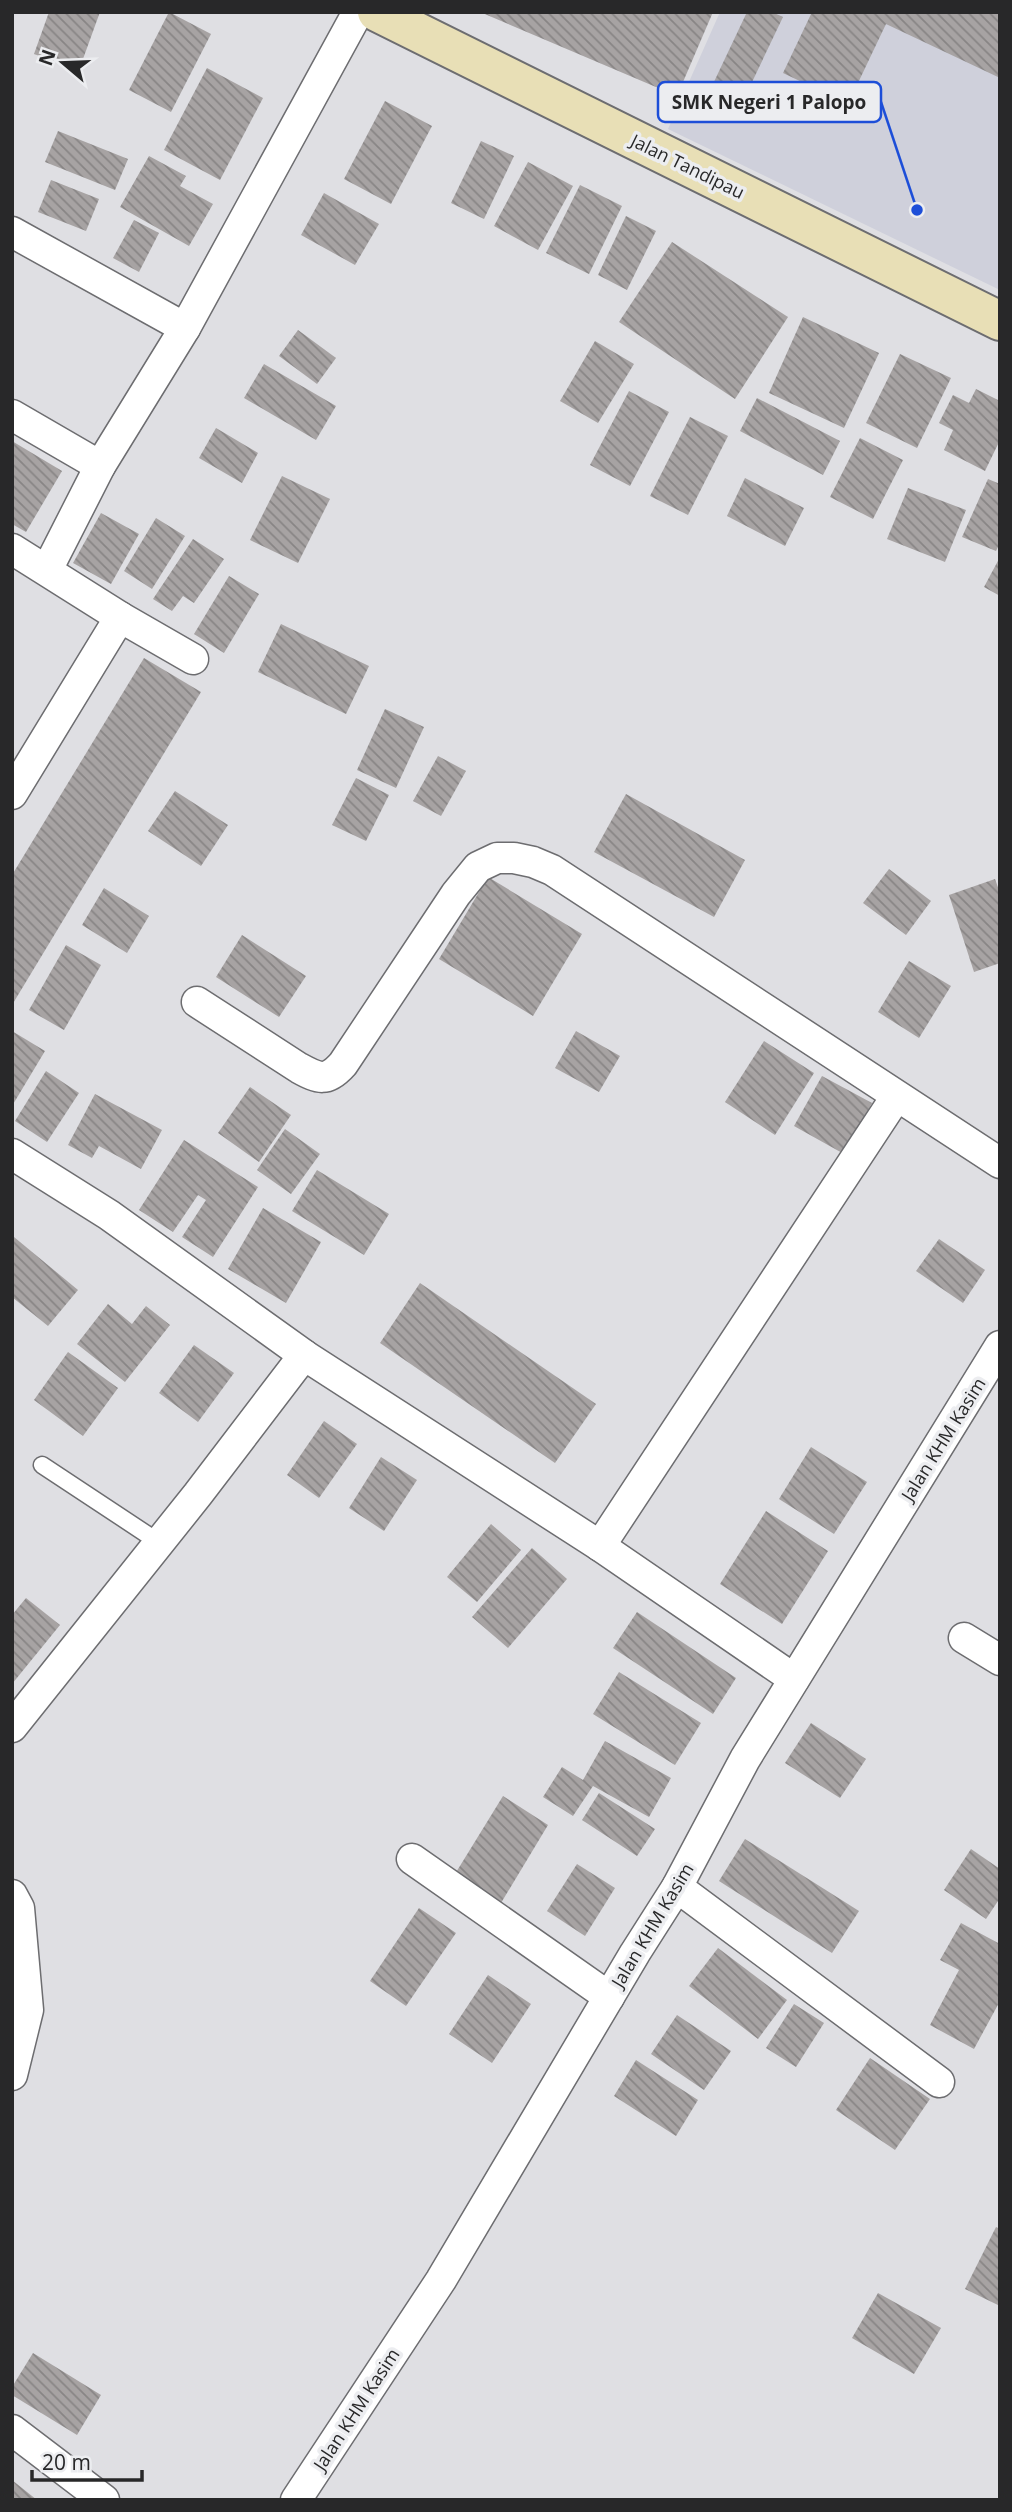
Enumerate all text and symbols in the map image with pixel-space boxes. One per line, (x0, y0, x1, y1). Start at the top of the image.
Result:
north arrow (28, 28, 98, 98)
text: N (32, 46, 62, 69)
callout: SMK Negeri 1 Palopo (658, 82, 881, 122)
text: SMK Negeri 1 Palopo (672, 89, 866, 115)
street label: Jalan Tandipau (625, 127, 749, 204)
street label: Jalan KHM Kasim (894, 1373, 991, 1507)
street label: Jalan KHM Kasim (604, 1858, 699, 1993)
street label: Jalan KHM Kasim (306, 2343, 404, 2476)
scale bar (32, 2438, 142, 2482)
text: 20 m (42, 2448, 91, 2476)

